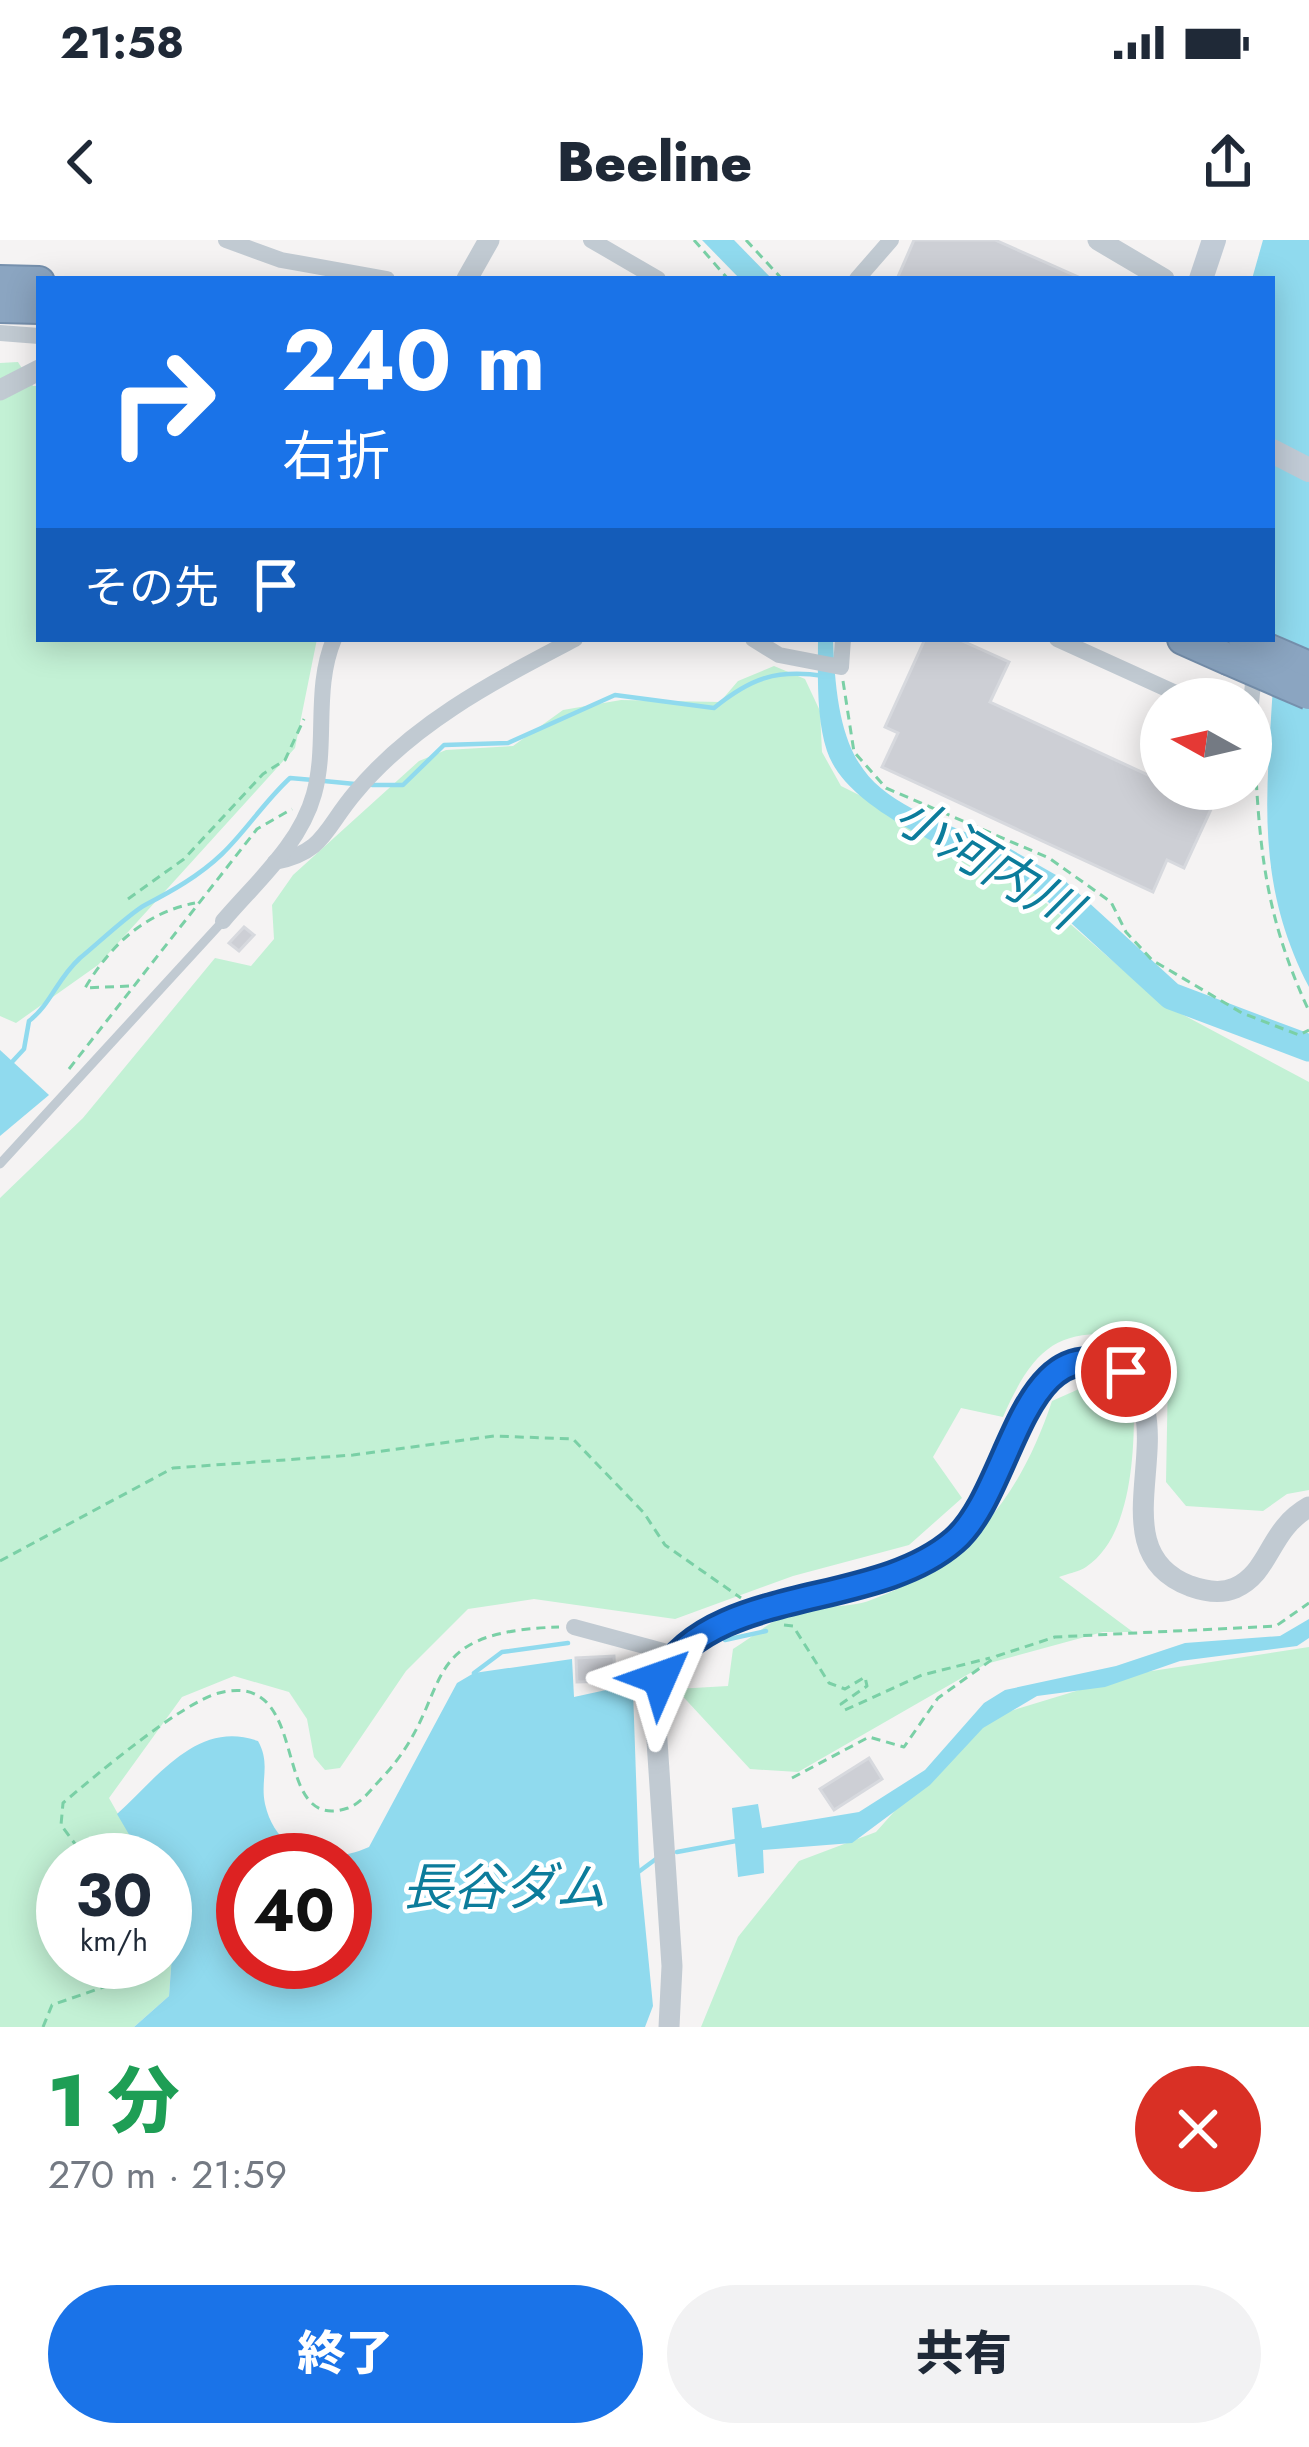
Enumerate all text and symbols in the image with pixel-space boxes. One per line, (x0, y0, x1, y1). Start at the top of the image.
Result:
text: 21:58 (60, 10, 184, 75)
text: Beeline (557, 123, 752, 201)
icon: back (48, 129, 114, 195)
icon: share (1195, 129, 1261, 195)
text: 240 m (282, 300, 545, 422)
icon: right (84, 324, 240, 480)
text: 右折 (282, 417, 390, 495)
icon: arrive (243, 552, 309, 618)
text: その先 (84, 555, 219, 620)
north arrow (1140, 678, 1272, 810)
map controls (1140, 678, 1272, 810)
water label: 小河内川 (882, 778, 1099, 949)
pin (1075, 1321, 1177, 1423)
icon: arrive (1093, 1339, 1159, 1405)
position arrow (597, 1615, 723, 1741)
speed limit sign: 40 (216, 1833, 372, 1989)
water label: 長谷ダム (402, 1850, 606, 1924)
text: 30 (76, 1852, 152, 1939)
text: km/h (80, 1919, 148, 1962)
text: 1 分 (48, 2049, 180, 2153)
button: close (1135, 2066, 1261, 2192)
text: 270 m · 21:59 (48, 2146, 287, 2203)
button: 終了 (48, 2285, 643, 2423)
button: 共有 (667, 2285, 1261, 2423)

